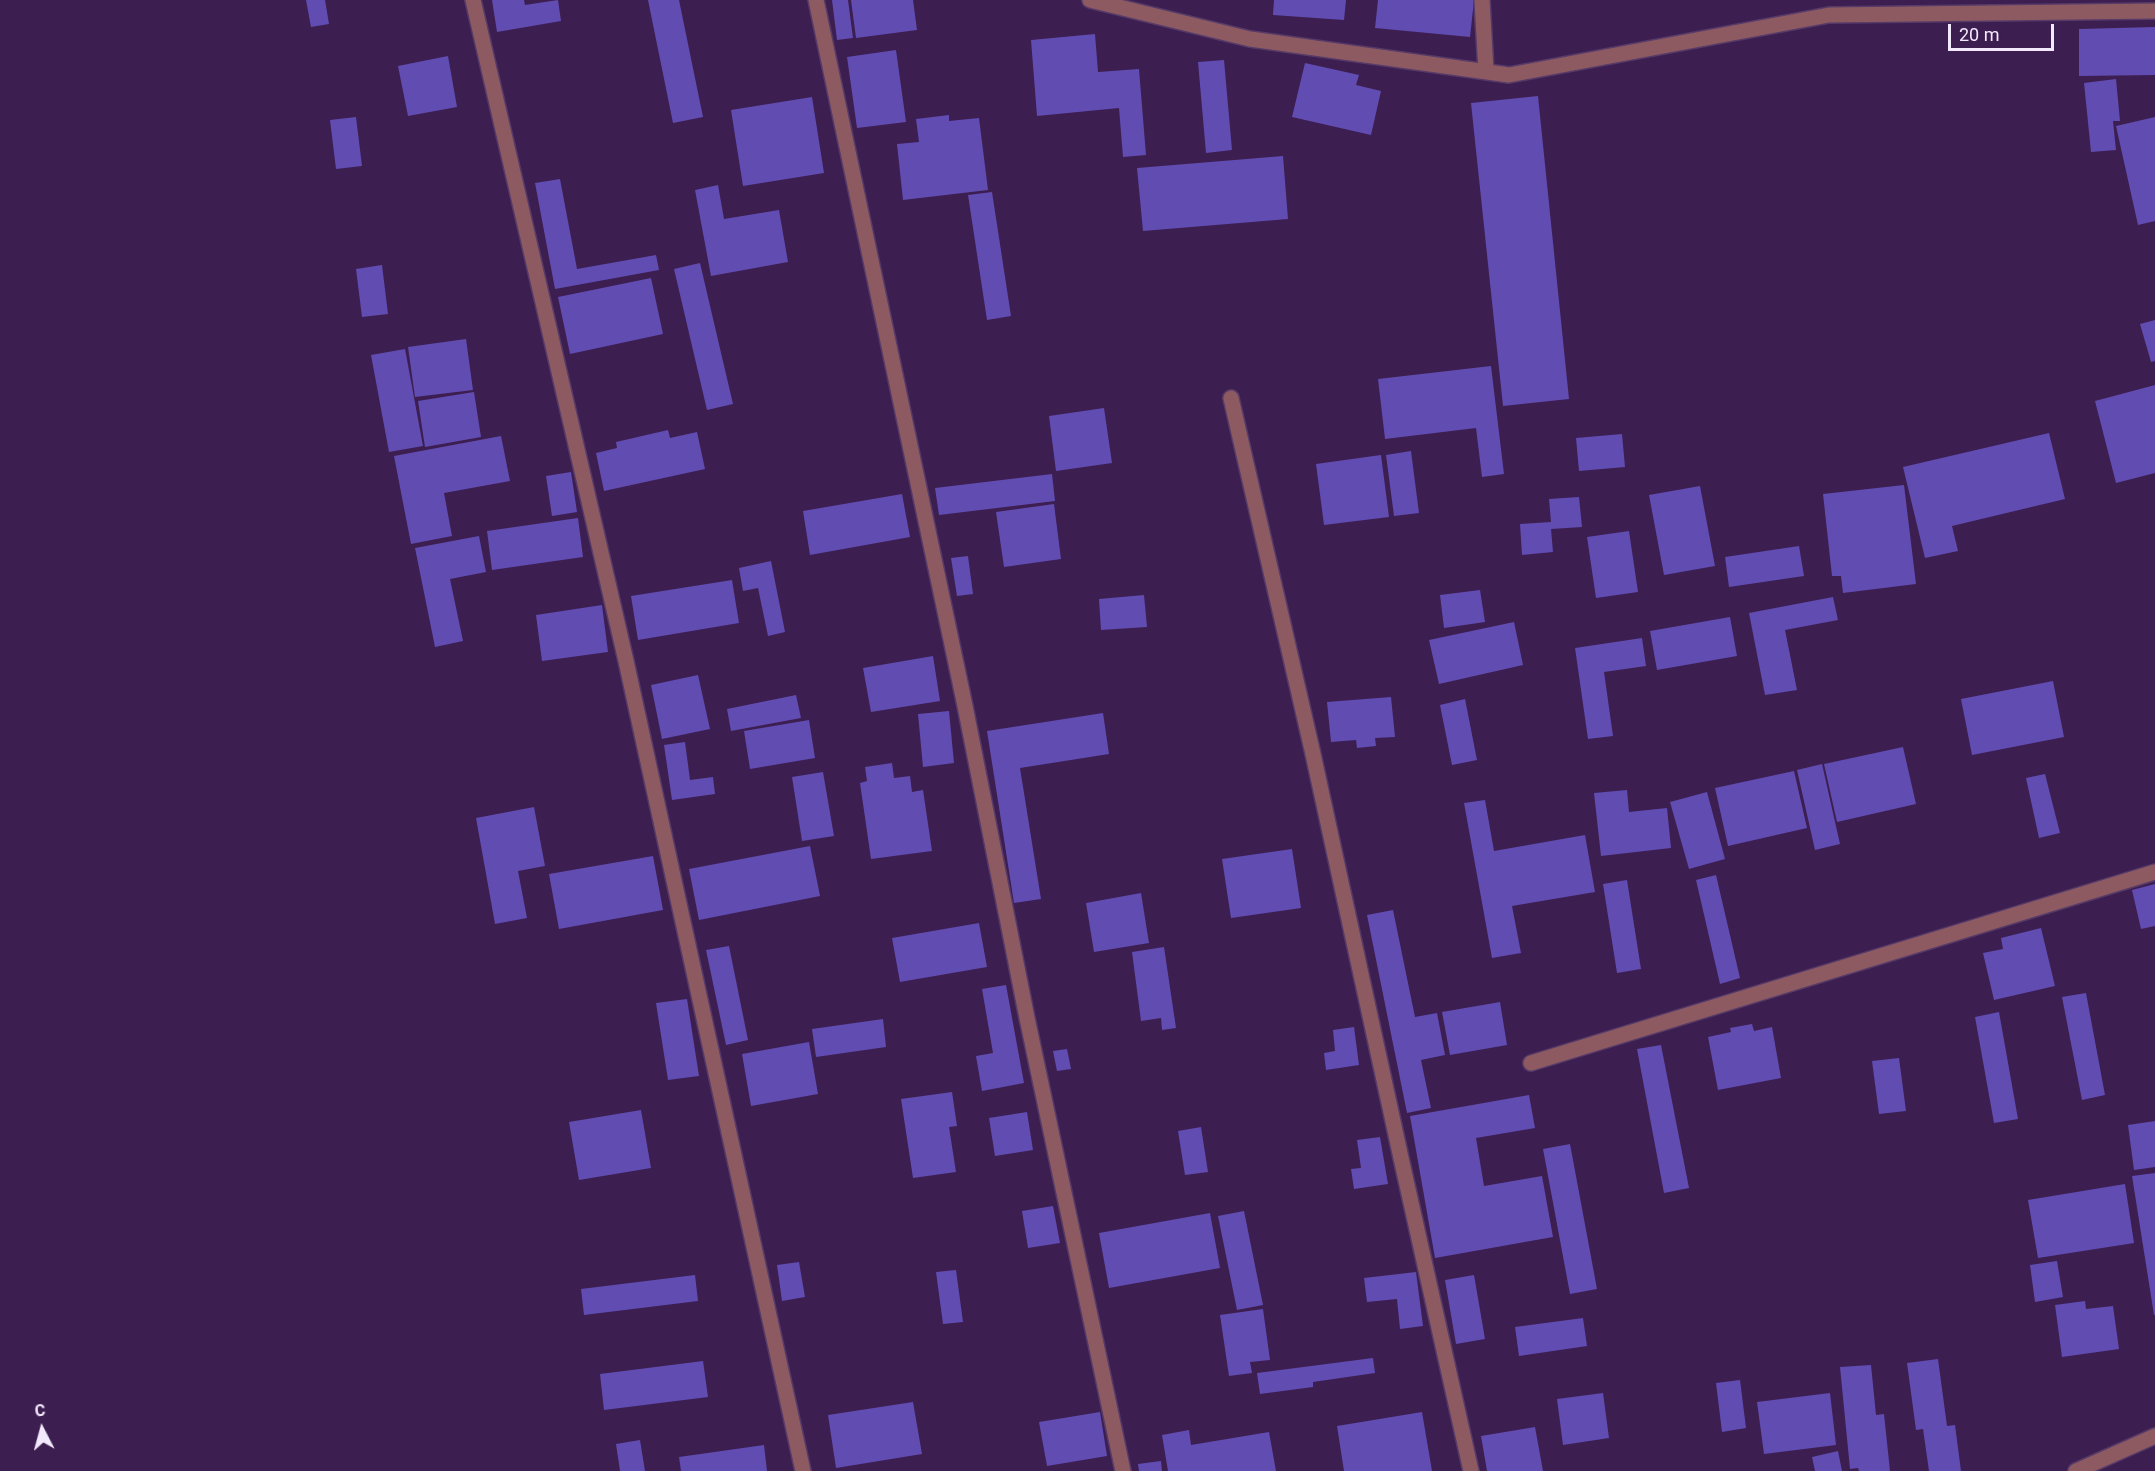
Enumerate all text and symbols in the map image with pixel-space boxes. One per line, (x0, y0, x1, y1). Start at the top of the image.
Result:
scale bar (1951, 12, 2058, 50)
text: 20 m (1959, 24, 1999, 45)
north arrow (12, 1399, 72, 1459)
text: С (34, 1401, 46, 1421)

